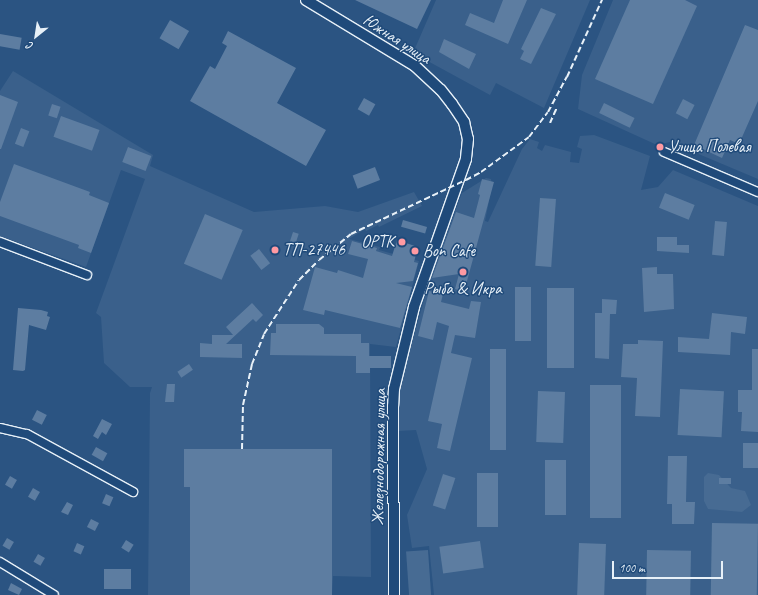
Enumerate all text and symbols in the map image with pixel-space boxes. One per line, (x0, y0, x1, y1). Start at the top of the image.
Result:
street label: Южная улица (359, 9, 435, 69)
north arrow (16, 16, 56, 56)
text: С (24, 39, 36, 54)
place label: Улица Полевая (668, 137, 751, 157)
marker: Улица Полевая (655, 142, 665, 152)
place label: ОРТК (361, 232, 394, 252)
marker: ОРТК (397, 237, 407, 247)
place label: ТП-27446 (283, 240, 345, 260)
place label: Bon Cafe (423, 241, 476, 261)
marker: ТП-27446 (270, 245, 280, 255)
marker: Bon Cafe (410, 246, 420, 256)
marker: Рыба & Икра (458, 267, 468, 277)
place label: Рыба & Икра (424, 279, 502, 299)
street label: Железнодорожная улица (368, 388, 390, 526)
scale bar (614, 553, 725, 579)
text: 100 m (619, 560, 645, 576)

